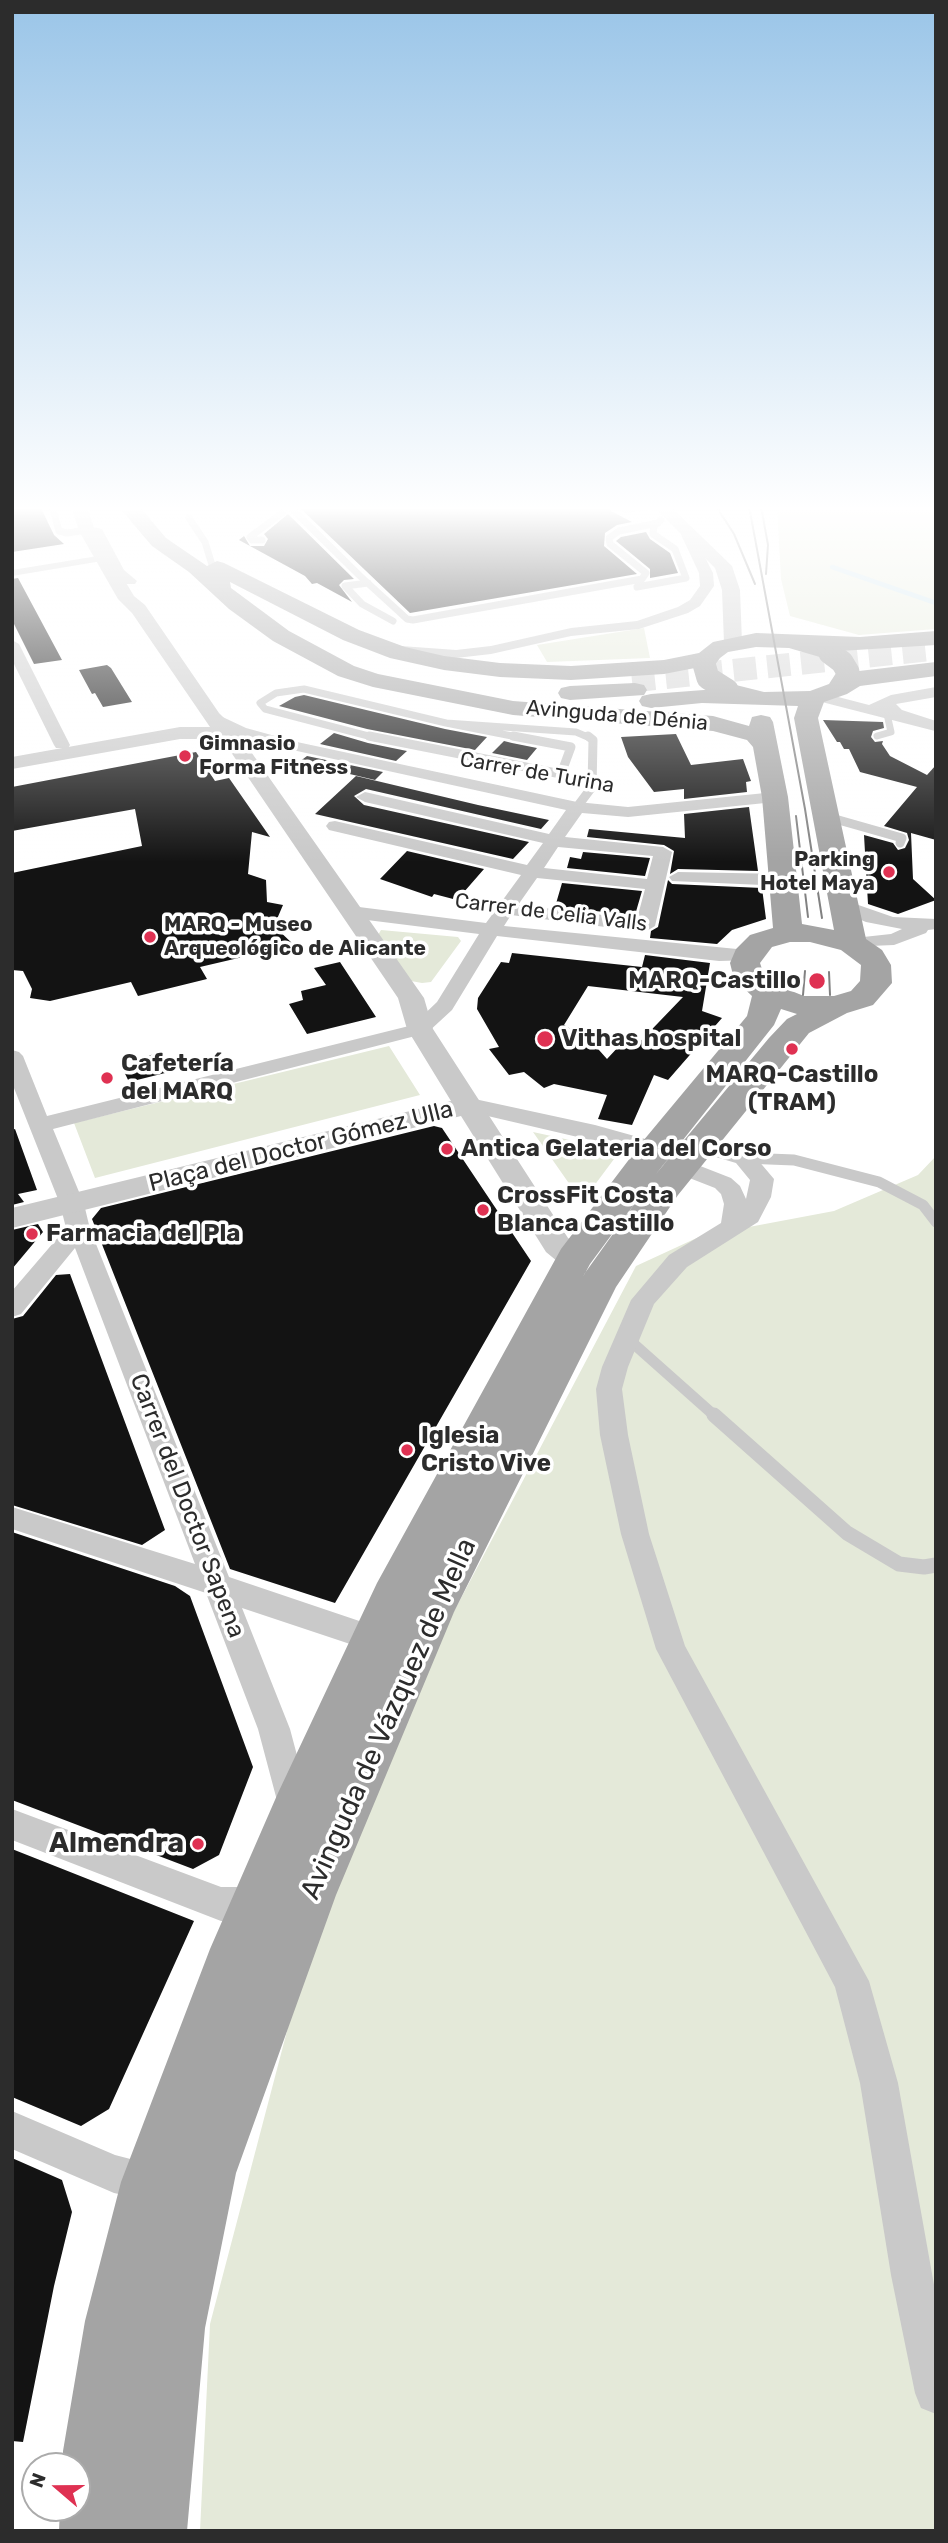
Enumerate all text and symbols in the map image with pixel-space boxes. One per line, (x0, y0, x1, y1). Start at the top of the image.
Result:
street label: Avinguda de Dénia (525, 696, 709, 736)
place label: Gimnasio Forma Fitness (199, 731, 348, 781)
street label: Carrer de Turina (458, 747, 616, 799)
marker: Gimnasio Forma Fitness (177, 748, 193, 764)
place label: Parking Hotel Maya (760, 847, 875, 897)
marker: Parking Hotel Maya (881, 864, 897, 880)
street label: Carrer de Celia Valls (454, 889, 648, 937)
place label: MARQ - Museo Arqueológico de Alicante (164, 912, 426, 962)
marker: MARQ - Museo Arqueológico de Alicante (142, 929, 158, 945)
place label: MARQ-Castillo (628, 967, 801, 995)
marker: MARQ-Castillo (807, 971, 827, 991)
place label: Vithas hospital (561, 1025, 741, 1053)
marker: Vithas hospital (535, 1029, 555, 1049)
marker: MARQ-Castillo (TRAM) (784, 1041, 800, 1057)
place label: Cafetería del MARQ (121, 1050, 234, 1106)
place label: MARQ-Castillo (TRAM) (706, 1061, 878, 1117)
marker: Cafetería del MARQ (99, 1070, 115, 1086)
street label: Plaça del Doctor Gómez Ulla (146, 1095, 456, 1199)
place label: Antica Gelateria del Corso (461, 1135, 772, 1163)
marker: Antica Gelateria del Corso (439, 1141, 455, 1157)
place label: CrossFit Costa Blanca Castillo (497, 1182, 674, 1238)
marker: CrossFit Costa Blanca Castillo (475, 1202, 491, 1218)
place label: Farmacia del Pla (46, 1220, 240, 1248)
marker: Farmacia del Pla (24, 1226, 40, 1242)
street label: Carrer del Doctor Sapena (123, 1370, 251, 1642)
place label: Iglesia Cristo Vive (421, 1422, 551, 1478)
marker: Iglesia Cristo Vive (399, 1442, 415, 1458)
street label: Avinguda de Vázquez de Mella (294, 1533, 484, 1905)
place label: Almendra (49, 1827, 184, 1861)
marker: Almendra (190, 1836, 206, 1852)
north arrow (21, 2452, 91, 2522)
text: N (25, 2470, 51, 2491)

